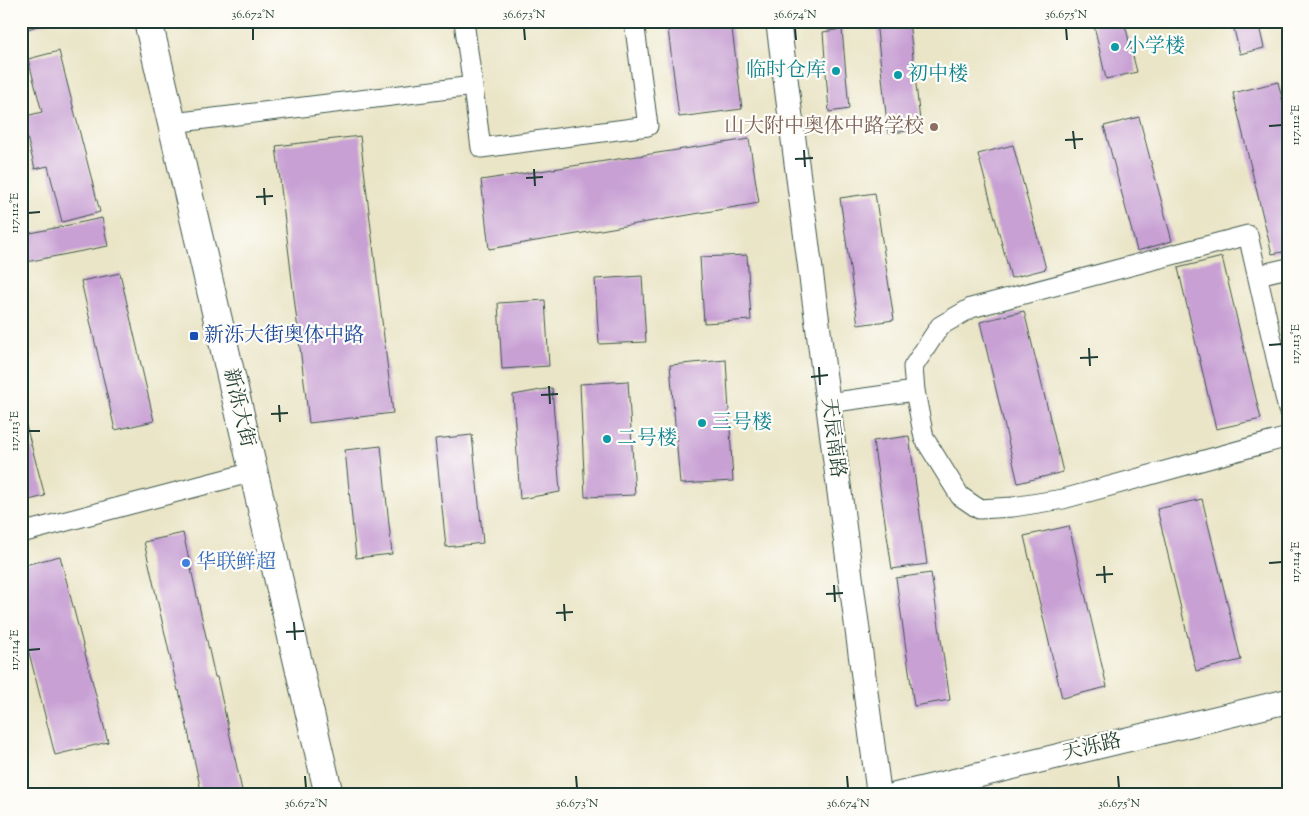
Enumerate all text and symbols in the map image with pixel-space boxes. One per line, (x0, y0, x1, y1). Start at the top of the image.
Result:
text: 36.672°N (231, 6, 275, 24)
text: 36.673°N (503, 6, 546, 24)
text: 36.674°N (773, 6, 817, 24)
text: 36.675°N (1045, 6, 1087, 24)
place label: 小学楼 (1125, 33, 1185, 62)
marker: 小学楼 (1109, 41, 1121, 53)
place label: 临时仓库 (746, 57, 826, 86)
place label: 初中楼 (908, 61, 968, 90)
marker: 临时仓库 (830, 65, 842, 77)
marker: 初中楼 (892, 69, 904, 81)
text: 117.112°E (1287, 104, 1305, 145)
place label: 山大附中奥体中路学校 (724, 113, 924, 142)
marker: 山大附中奥体中路学校 (928, 121, 940, 133)
text: 117.112°E (6, 192, 24, 233)
place label: 新泺大街奥体中路 (204, 322, 364, 351)
text: 117.113°E (1287, 323, 1305, 364)
marker: 新泺大街奥体中路 (188, 330, 200, 342)
street label: 新泺大街 (215, 366, 261, 450)
street label: 天辰南路 (813, 397, 851, 479)
place label: 三号楼 (712, 409, 772, 438)
text: 117.113°E (6, 410, 24, 451)
marker: 三号楼 (696, 417, 708, 429)
place label: 二号楼 (617, 425, 677, 454)
marker: 二号楼 (601, 433, 613, 445)
text: 117.114°E (1287, 541, 1305, 583)
place label: 华联鲜超 (196, 549, 276, 578)
marker: 华联鲜超 (180, 557, 192, 569)
text: 117.114°E (6, 629, 24, 671)
street label: 天泺路 (1060, 727, 1124, 769)
text: 36.672°N (284, 795, 328, 813)
text: 36.673°N (556, 795, 599, 813)
text: 36.674°N (826, 795, 870, 813)
text: 36.675°N (1098, 795, 1140, 813)

